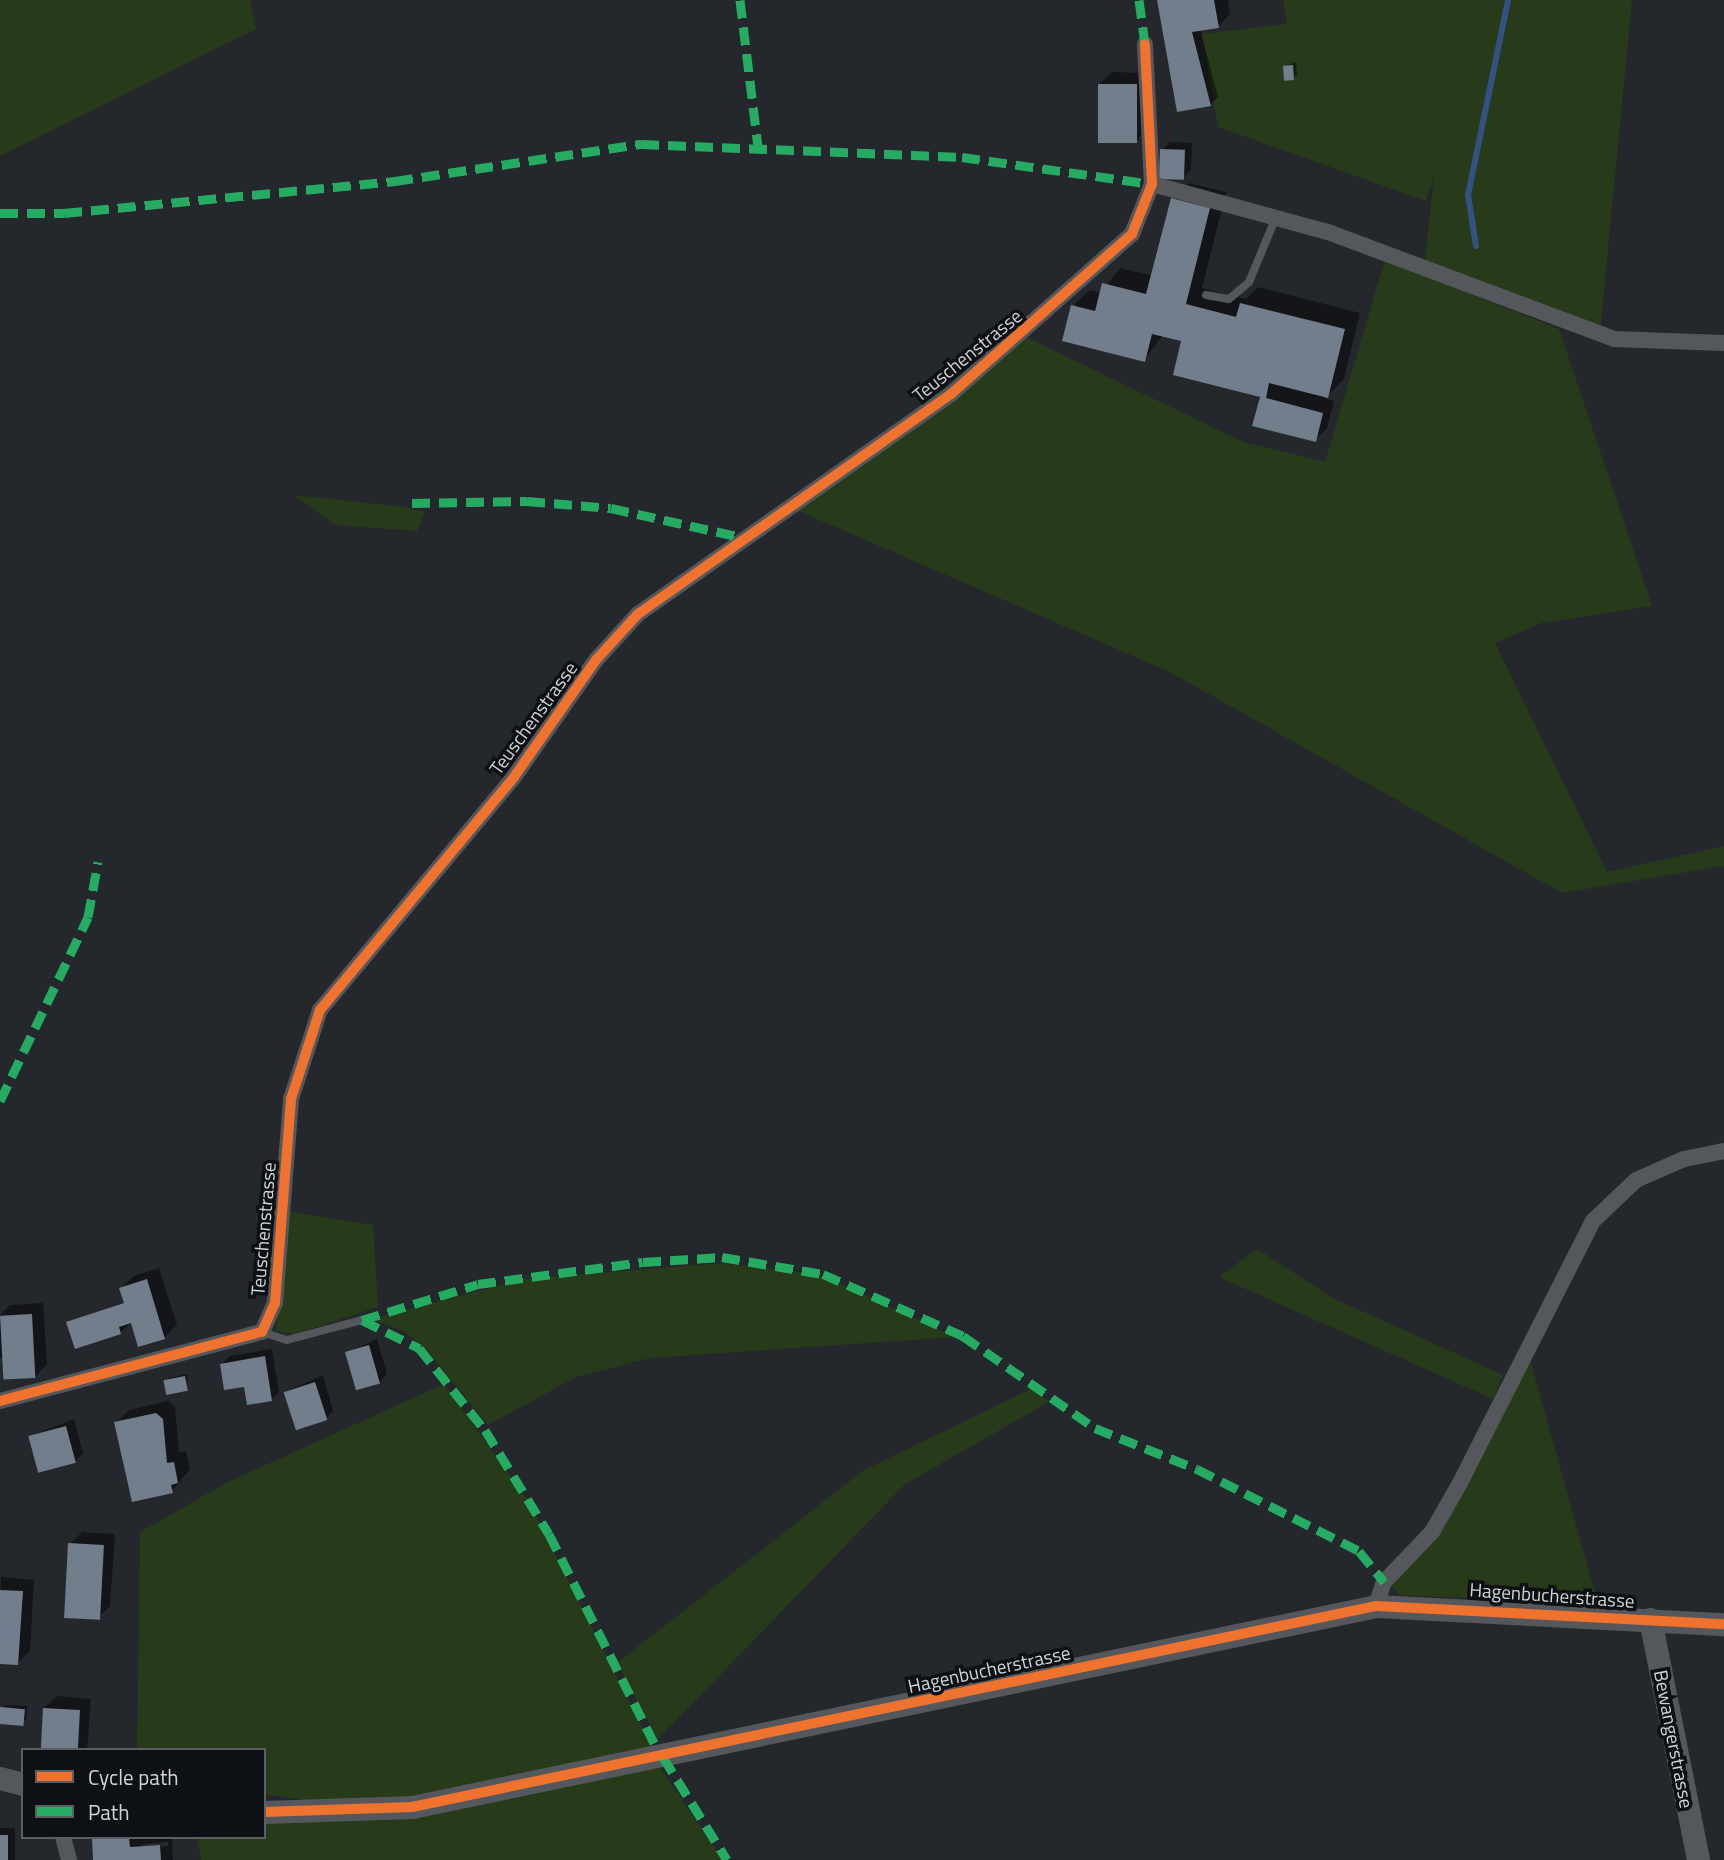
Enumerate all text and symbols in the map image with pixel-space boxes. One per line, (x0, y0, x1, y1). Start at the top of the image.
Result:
street label: Teuschenstrasse (908, 304, 1026, 406)
street label: Teuschenstrasse (484, 657, 582, 779)
street label: Teuschenstrasse (246, 1161, 280, 1297)
street label: Hagenbucherstrasse (1469, 1578, 1635, 1612)
street label: Hagenbucherstrasse (906, 1641, 1072, 1697)
street label: Bewangerstrasse (1649, 1668, 1699, 1810)
legend (21, 1748, 266, 1839)
text: Cycle path (88, 1761, 179, 1793)
text: Path (88, 1796, 130, 1828)

